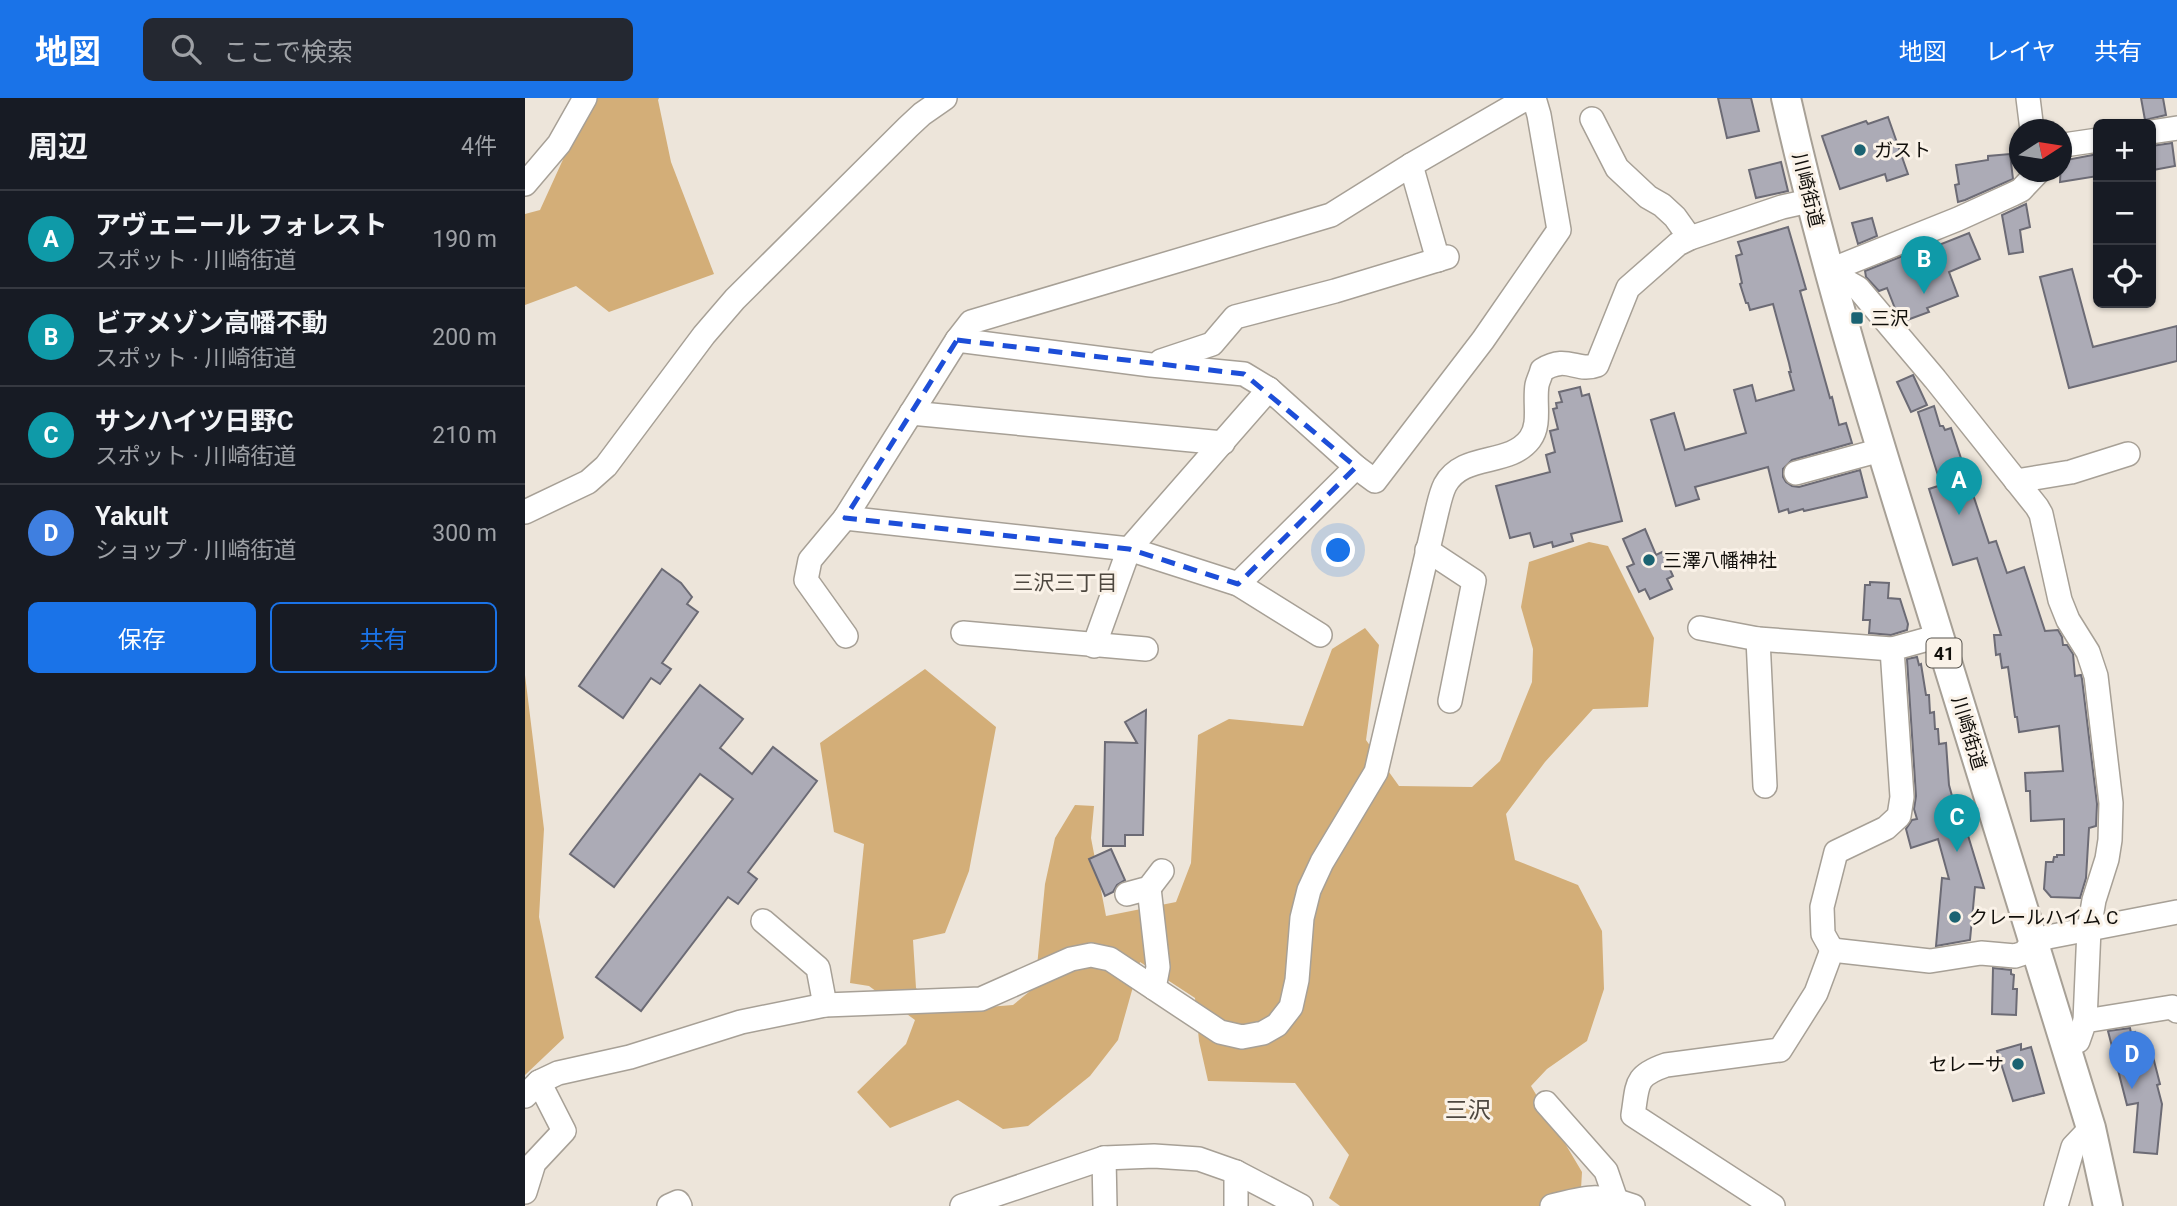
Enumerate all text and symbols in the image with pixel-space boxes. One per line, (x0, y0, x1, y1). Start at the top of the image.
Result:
search box (143, 18, 633, 81)
icon: search (167, 30, 205, 68)
text: 地図 (35, 32, 101, 71)
text: ここで検索 (223, 37, 353, 67)
text: 地図 (1899, 38, 1947, 66)
text: レイヤ (1985, 38, 2056, 66)
text: 共有 (2094, 38, 2142, 66)
north arrow (2009, 119, 2072, 182)
map controls (2093, 119, 2156, 308)
button: + (2093, 119, 2156, 182)
text: 周辺 (28, 129, 88, 164)
text: 4件 (461, 133, 497, 160)
place label: ガスト (1874, 139, 1931, 162)
marker: ガスト (1852, 142, 1868, 158)
street label: 川崎街道 (1788, 150, 1828, 230)
button: − (2093, 182, 2156, 245)
text: アヴェニール フォレスト (95, 210, 387, 240)
text: A (43, 226, 59, 253)
text: 190 m (432, 226, 497, 253)
pin: B (1901, 236, 1947, 294)
button: locate (2093, 245, 2156, 308)
text: スポット · 川崎街道 (95, 247, 296, 274)
place label: 三沢 (1871, 307, 1909, 330)
text: ビアメゾン高幡不動 (95, 308, 328, 338)
marker: 三沢 (1849, 310, 1865, 326)
text: B (44, 324, 58, 351)
text: 200 m (432, 324, 497, 351)
text: スポット · 川崎街道 (95, 345, 296, 372)
text: サンハイツ日野C (95, 406, 294, 436)
text: C (43, 422, 59, 449)
text: 210 m (432, 422, 497, 449)
text: スポット · 川崎街道 (95, 443, 296, 470)
pin: A (1936, 457, 1982, 515)
text: Yakult (95, 501, 168, 531)
text: D (44, 520, 58, 547)
text: 300 m (432, 520, 497, 547)
your location (1321, 533, 1355, 567)
text: ショップ · 川崎街道 (95, 537, 296, 564)
place label: 三澤八幡神社 (1663, 549, 1777, 572)
marker: 三澤八幡神社 (1641, 552, 1657, 568)
district label: 三沢三丁目 (1013, 571, 1118, 595)
button: 保存 (28, 602, 256, 673)
button: 共有 (270, 602, 497, 673)
road number: 41 (1927, 638, 1961, 668)
street label: 川崎街道 (1947, 693, 1991, 773)
pin: C (1934, 794, 1980, 852)
place label: クレールハイム C (1969, 906, 2118, 929)
marker: クレールハイム C (1947, 909, 1963, 925)
pin: D (2109, 1031, 2155, 1089)
place label: セレーサ (1928, 1053, 2004, 1076)
marker: セレーサ (2010, 1056, 2026, 1072)
district label: 三沢 (1445, 1097, 1491, 1124)

